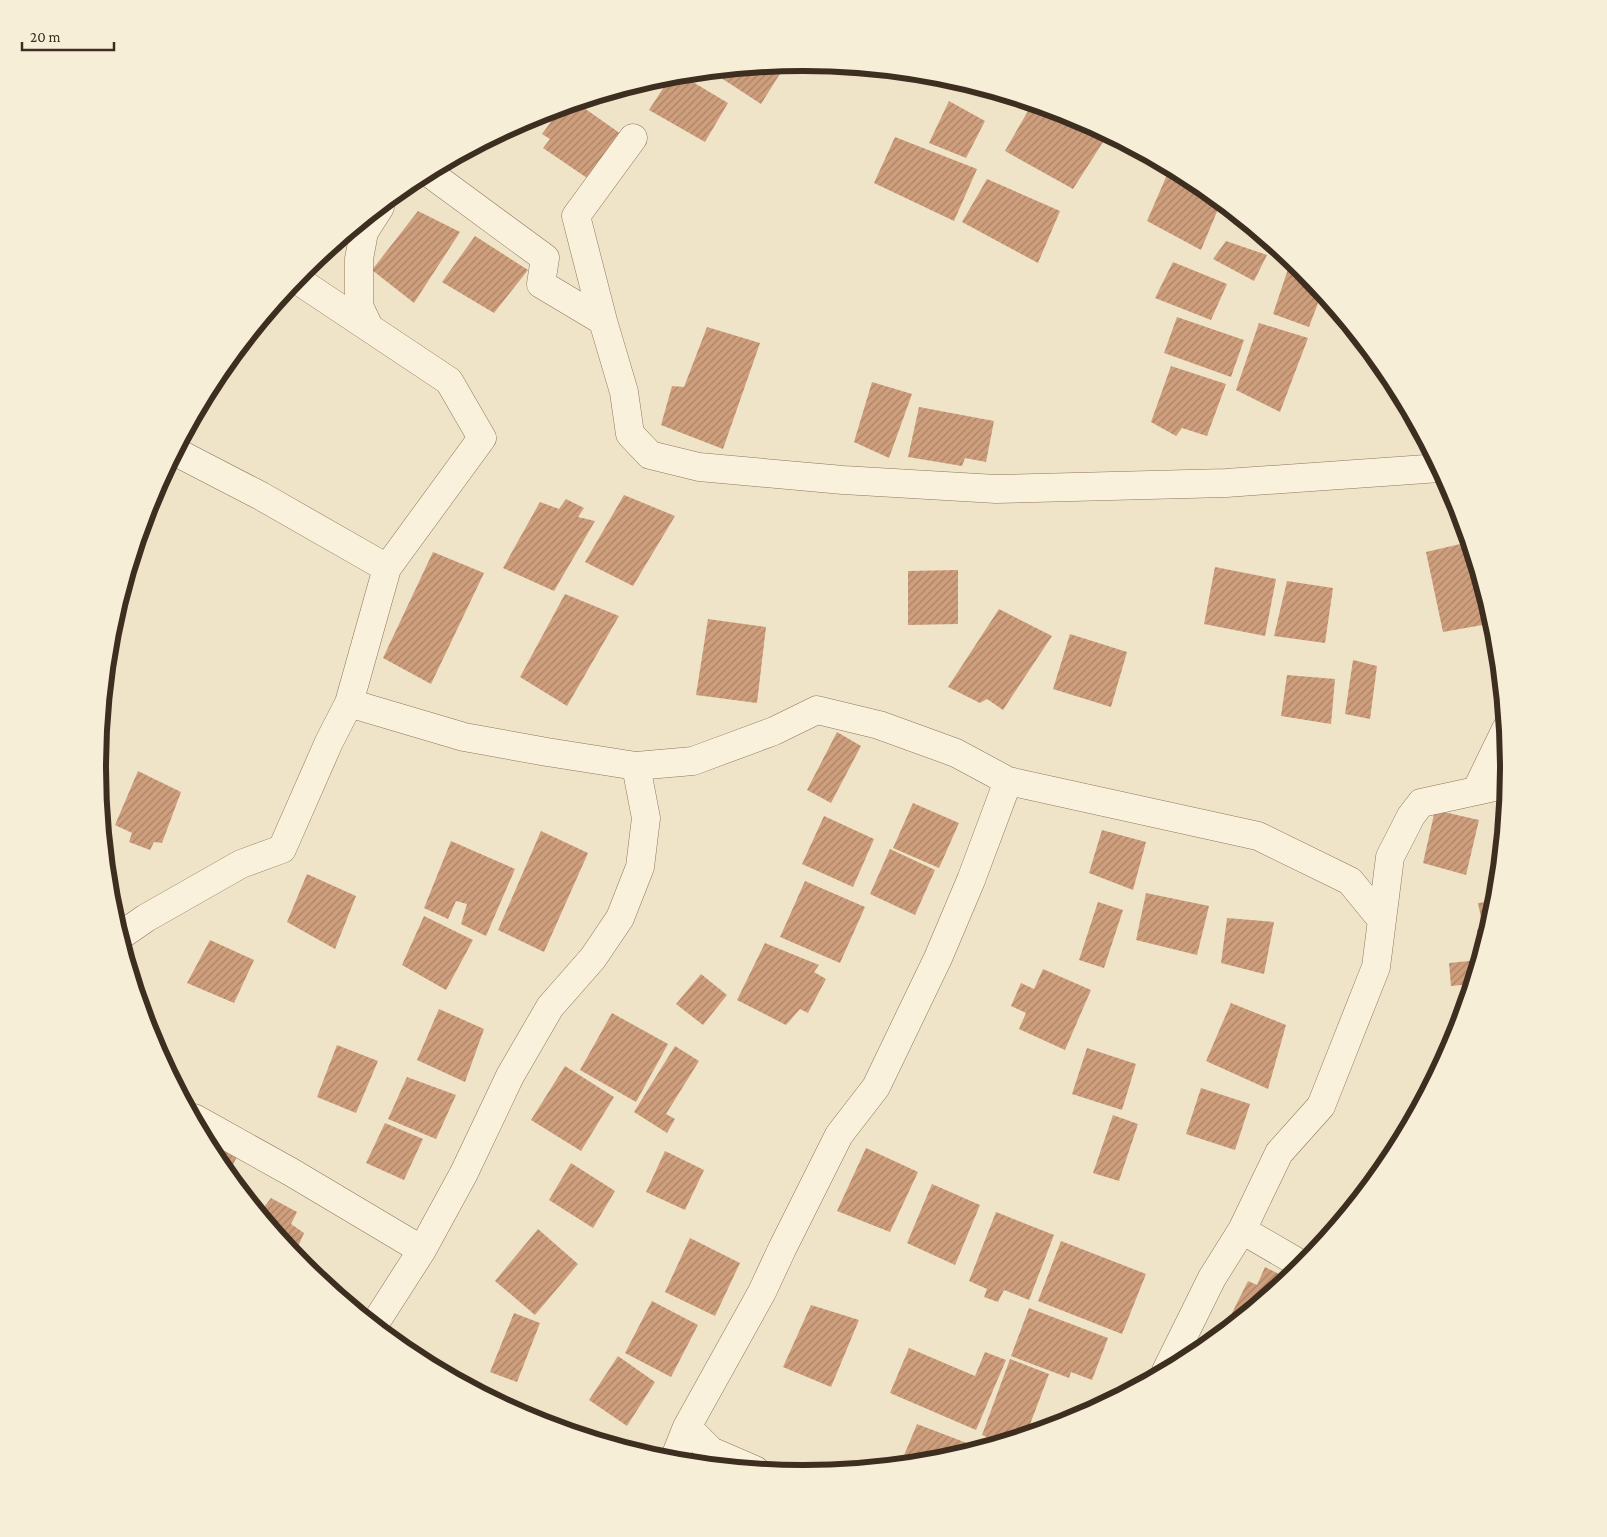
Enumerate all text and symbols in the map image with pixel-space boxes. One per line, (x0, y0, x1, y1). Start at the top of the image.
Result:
scale bar (22, 20, 115, 52)
text: 20 m (30, 29, 61, 45)

